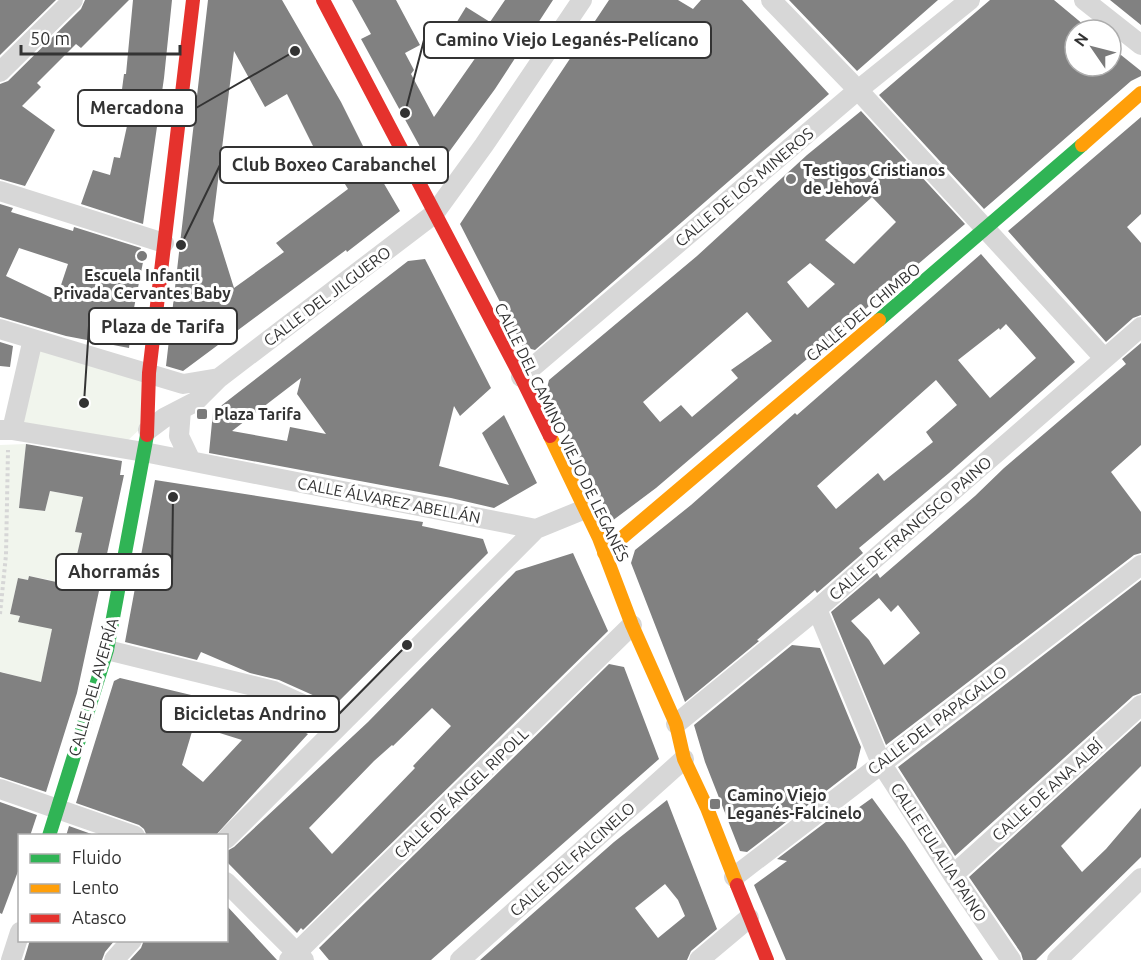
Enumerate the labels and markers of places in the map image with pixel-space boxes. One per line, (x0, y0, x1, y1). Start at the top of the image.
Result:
callout: Camino Viejo Leganés-Pelícano (424, 22, 711, 58)
callout: Mercadona (78, 90, 196, 126)
callout: Club Boxeo Carabanchel (220, 147, 448, 183)
place label: Testigos Cristianos de Jehová (803, 161, 945, 197)
marker: Testigos Cristianos de Jehová (784, 172, 798, 186)
marker: Escuela Infantil Privada Cervantes Baby (135, 249, 149, 263)
place label: Escuela Infantil Privada Cervantes Baby (53, 266, 231, 302)
callout: Plaza de Tarifa (89, 308, 237, 344)
place label: Plaza Tarifa (214, 405, 301, 423)
marker: Plaza Tarifa (195, 407, 209, 421)
callout: Ahorramás (56, 554, 172, 590)
callout: Bicicletas Andrino (161, 696, 339, 732)
place label: Camino Viejo Leganés-Falcinelo (727, 786, 862, 822)
marker: Camino Viejo Leganés-Falcinelo (708, 797, 722, 811)

